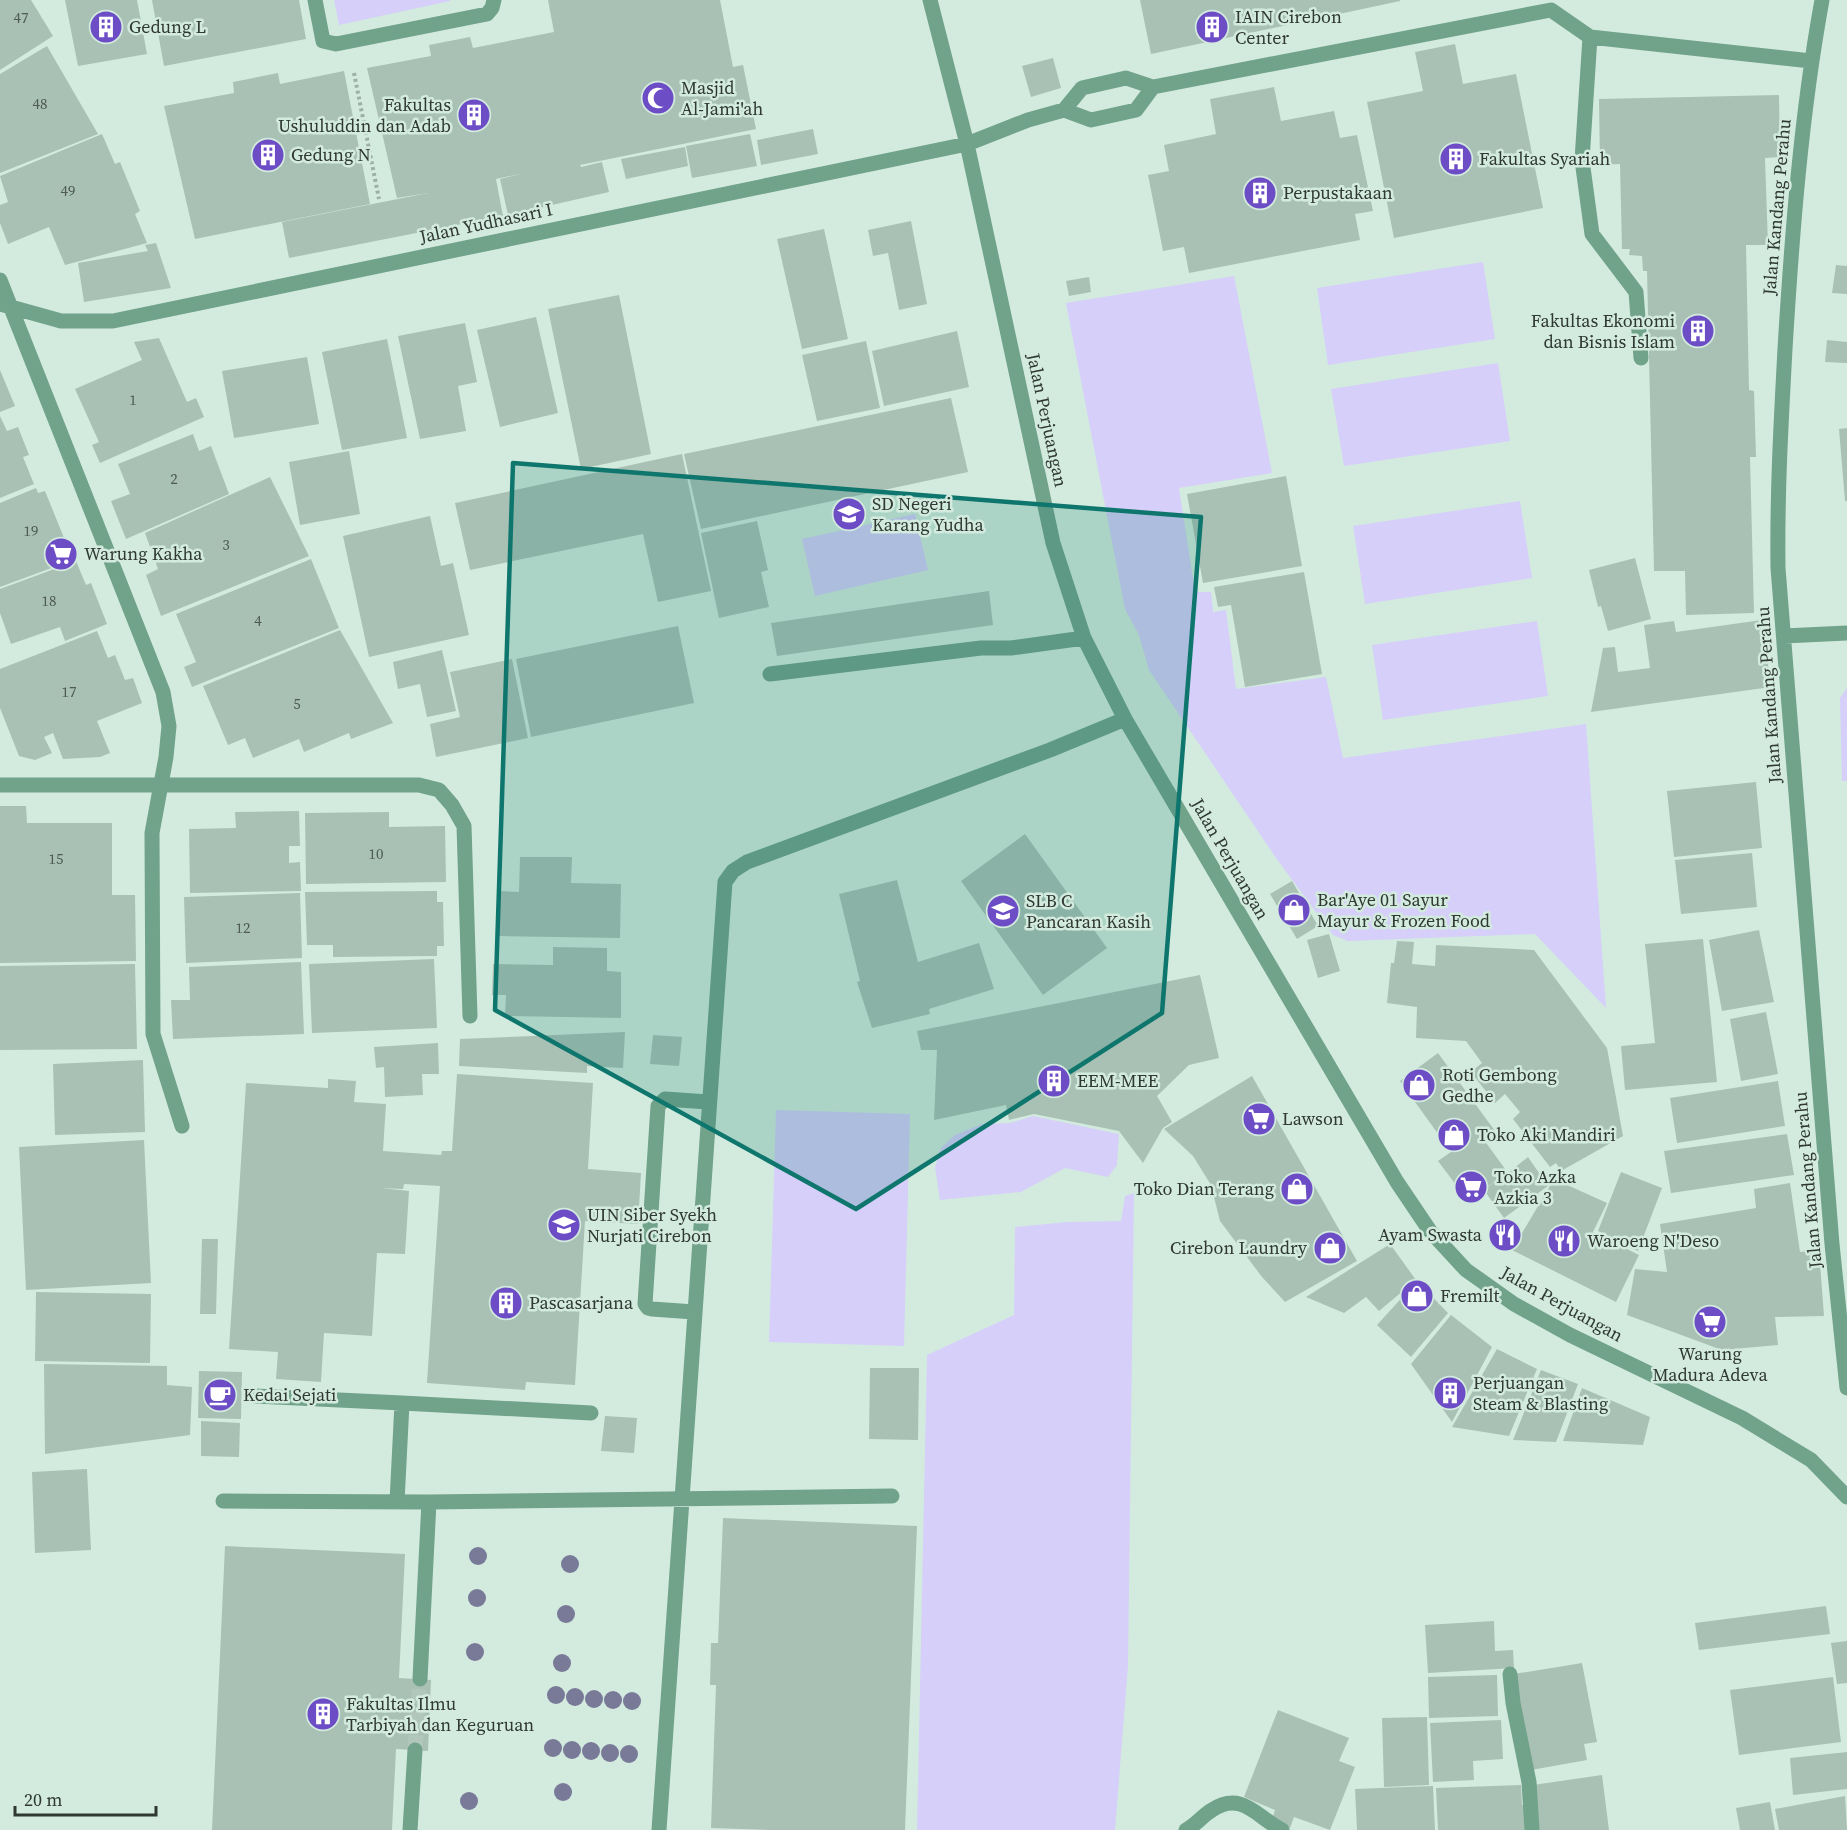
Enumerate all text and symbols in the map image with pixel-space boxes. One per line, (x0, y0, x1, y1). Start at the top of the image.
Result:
place label: IAIN Cirebon Center (1235, 4, 1342, 50)
house number: 47 (13, 7, 29, 28)
building icon: Gedung L (88, 9, 124, 45)
building icon: IAIN Cirebon Center (1194, 9, 1230, 45)
place label: Gedung L (129, 14, 206, 39)
place label: Masjid Al-Jami'ah (681, 75, 763, 121)
mosque icon: Masjid Al-Jami'ah (640, 80, 676, 116)
place label: Fakultas Ushuluddin dan Adab (278, 92, 451, 138)
house number: 48 (32, 93, 48, 114)
building icon: Fakultas Ushuluddin dan Adab (456, 97, 492, 133)
street label: Jalan Kandang Perahu (1756, 118, 1797, 297)
building icon: Gedung N (250, 137, 286, 173)
building icon: Fakultas Syariah (1438, 141, 1474, 177)
place label: Gedung N (291, 142, 371, 167)
place label: Fakultas Syariah (1479, 146, 1611, 171)
building icon: Perpustakaan (1242, 175, 1278, 211)
house number: 49 (60, 180, 76, 201)
place label: Perpustakaan (1283, 180, 1393, 205)
street label: Jalan Yudhasari I (416, 196, 555, 249)
place label: Fakultas Ekonomi dan Bisnis Islam (1531, 308, 1675, 354)
building icon: Fakultas Ekonomi dan Bisnis Islam (1680, 313, 1716, 349)
street label: Jalan Perjuangan (1021, 350, 1074, 489)
house number: 1 (129, 389, 137, 410)
house number: 2 (170, 468, 178, 489)
place label: SD Negeri Karang Yudha (872, 491, 985, 537)
school or university icon: SD Negeri Karang Yudha (831, 496, 867, 532)
house number: 19 (23, 520, 39, 541)
house number: 3 (222, 534, 230, 555)
supermarket icon: Warung Kakha (43, 536, 79, 572)
place label: Warung Kakha (84, 541, 203, 566)
house number: 18 (41, 590, 57, 611)
street label: Jalan Kandang Perahu (1750, 606, 1787, 785)
house number: 4 (254, 610, 262, 631)
house number: 17 (61, 681, 77, 702)
house number: 5 (293, 693, 301, 714)
street label: Jalan Perjuangan (1185, 793, 1275, 924)
house number: 10 (368, 843, 384, 864)
house number: 15 (48, 848, 64, 869)
place label: Bar'Aye 01 Sayur Mayur & Frozen Food (1317, 887, 1490, 933)
place label: SLB C Pancaran Kasih (1026, 888, 1151, 934)
shop icon: Bar'Aye 01 Sayur Mayur & Frozen Food (1276, 892, 1312, 928)
school or university icon: SLB C Pancaran Kasih (985, 893, 1021, 929)
house number: 12 (235, 917, 251, 938)
place label: Roti Gembong Gedhe (1442, 1062, 1557, 1108)
building icon: EEM-MEE (1036, 1063, 1072, 1099)
shop icon: Roti Gembong Gedhe (1401, 1067, 1437, 1103)
place label: EEM-MEE (1077, 1068, 1158, 1093)
street label: Jalan Kandang Perahu (1787, 1091, 1828, 1270)
supermarket icon: Lawson (1241, 1101, 1277, 1137)
place label: Lawson (1282, 1106, 1344, 1131)
shop icon: Toko Aki Mandiri (1436, 1117, 1472, 1153)
place label: Toko Aki Mandiri (1477, 1122, 1616, 1147)
place label: Toko Azka Azkia 3 (1494, 1164, 1577, 1210)
supermarket icon: Toko Azka Azkia 3 (1453, 1169, 1489, 1205)
shop icon: Toko Dian Terang (1279, 1171, 1315, 1207)
place label: Toko Dian Terang (1134, 1176, 1274, 1201)
place label: UIN Siber Syekh Nurjati Cirebon (587, 1202, 717, 1248)
school or university icon: UIN Siber Syekh Nurjati Cirebon (546, 1207, 582, 1243)
restaurant icon: Ayam Swasta (1487, 1217, 1523, 1253)
place label: Ayam Swasta (1378, 1222, 1483, 1247)
restaurant icon: Waroeng N'Deso (1546, 1223, 1582, 1259)
place label: Waroeng N'Deso (1587, 1228, 1719, 1253)
shop icon: Cirebon Laundry (1312, 1230, 1348, 1266)
place label: Cirebon Laundry (1170, 1235, 1308, 1260)
street label: Jalan Perjuangan (1496, 1259, 1628, 1348)
shop icon: Fremilt (1399, 1278, 1435, 1314)
place label: Fremilt (1440, 1283, 1500, 1308)
building icon: Pascasarjana (488, 1285, 524, 1321)
place label: Pascasarjana (529, 1290, 634, 1315)
supermarket icon: Warung Madura Adeva (1692, 1304, 1728, 1340)
place label: Warung Madura Adeva (1652, 1341, 1768, 1387)
place label: Perjuangan Steam & Blasting (1473, 1370, 1608, 1416)
building icon: Perjuangan Steam & Blasting (1432, 1375, 1468, 1411)
cafe icon: Kedai Sejati (202, 1377, 238, 1413)
place label: Kedai Sejati (243, 1382, 336, 1407)
place label: Fakultas Ilmu Tarbiyah dan Keguruan (346, 1691, 534, 1737)
building icon: Fakultas Ilmu Tarbiyah dan Keguruan (305, 1696, 341, 1732)
scale bar (15, 1779, 156, 1817)
text: 20 m (24, 1787, 62, 1812)

